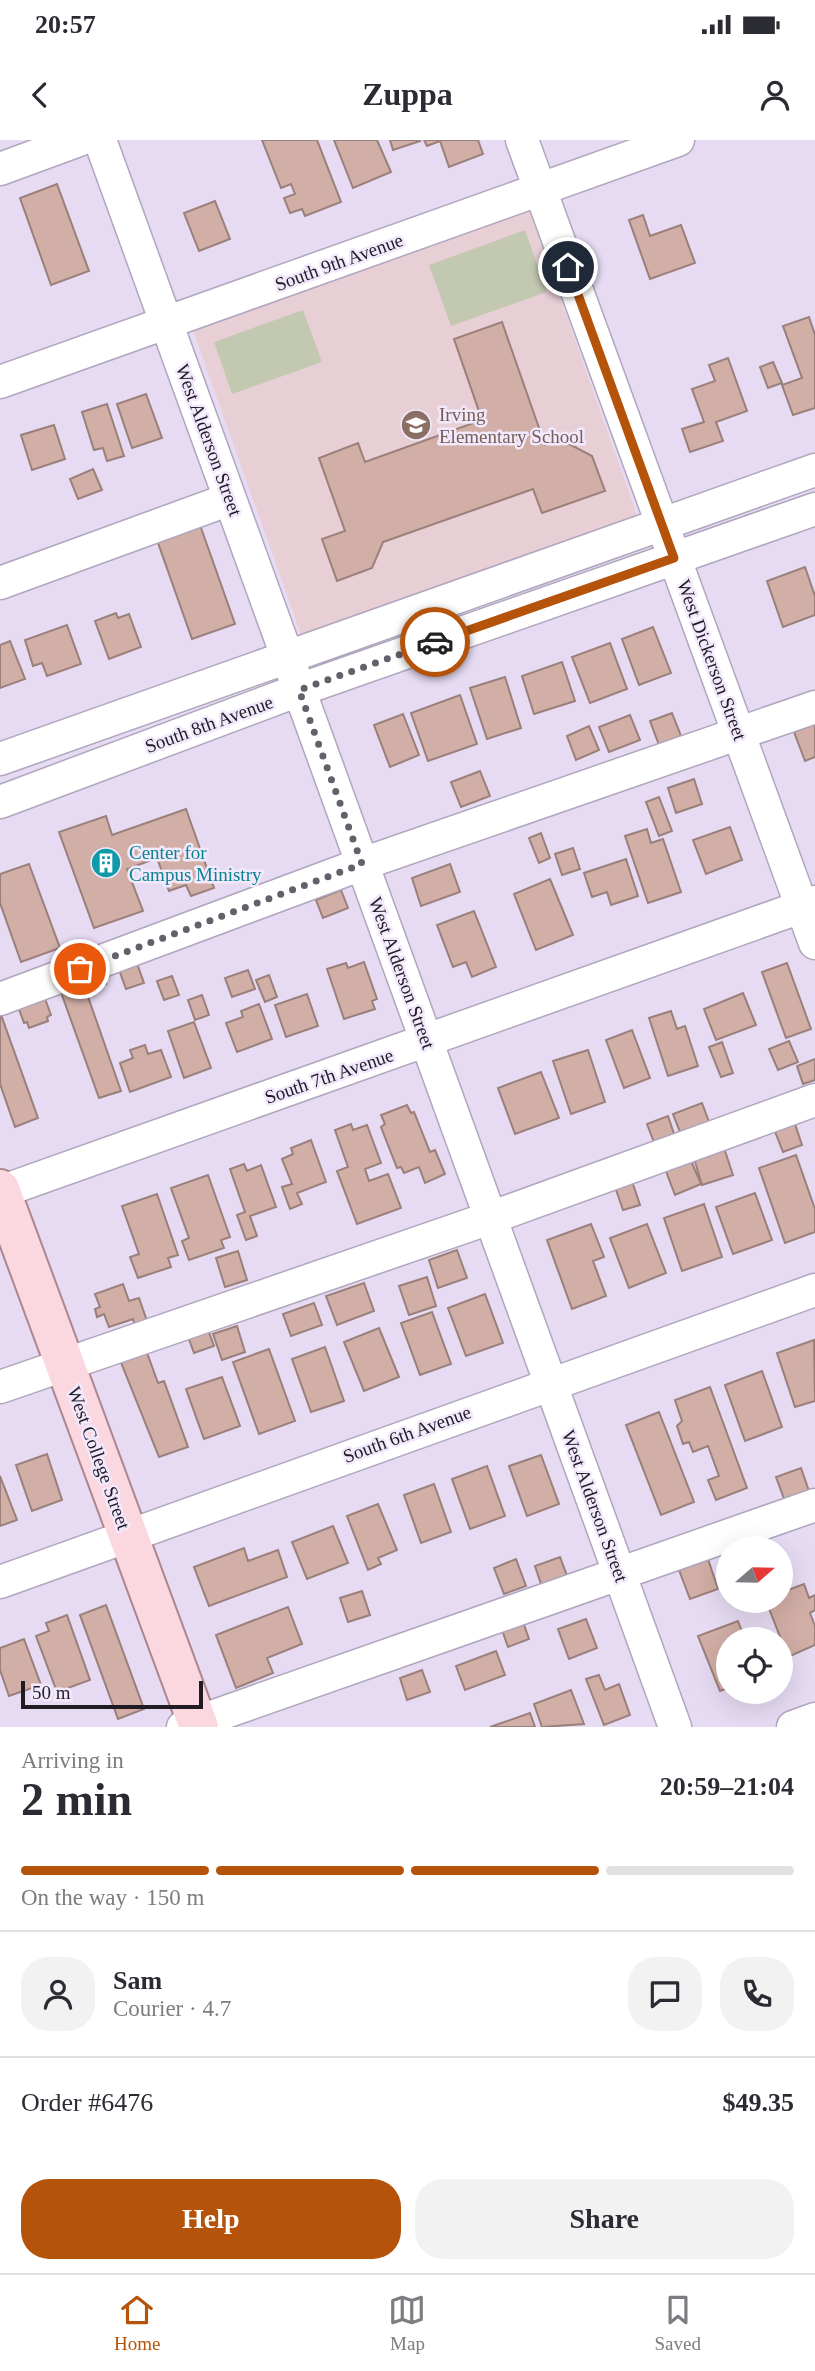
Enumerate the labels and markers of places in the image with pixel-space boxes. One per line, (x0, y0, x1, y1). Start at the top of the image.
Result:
pin (538, 237, 598, 297)
place label: Irving Elementary School (439, 404, 584, 447)
school or university icon: Irving Elementary School (399, 408, 433, 442)
place label: Center for Campus Ministry (129, 842, 262, 885)
building icon: Center for Campus Ministry (89, 846, 123, 880)
pin (50, 939, 110, 999)

